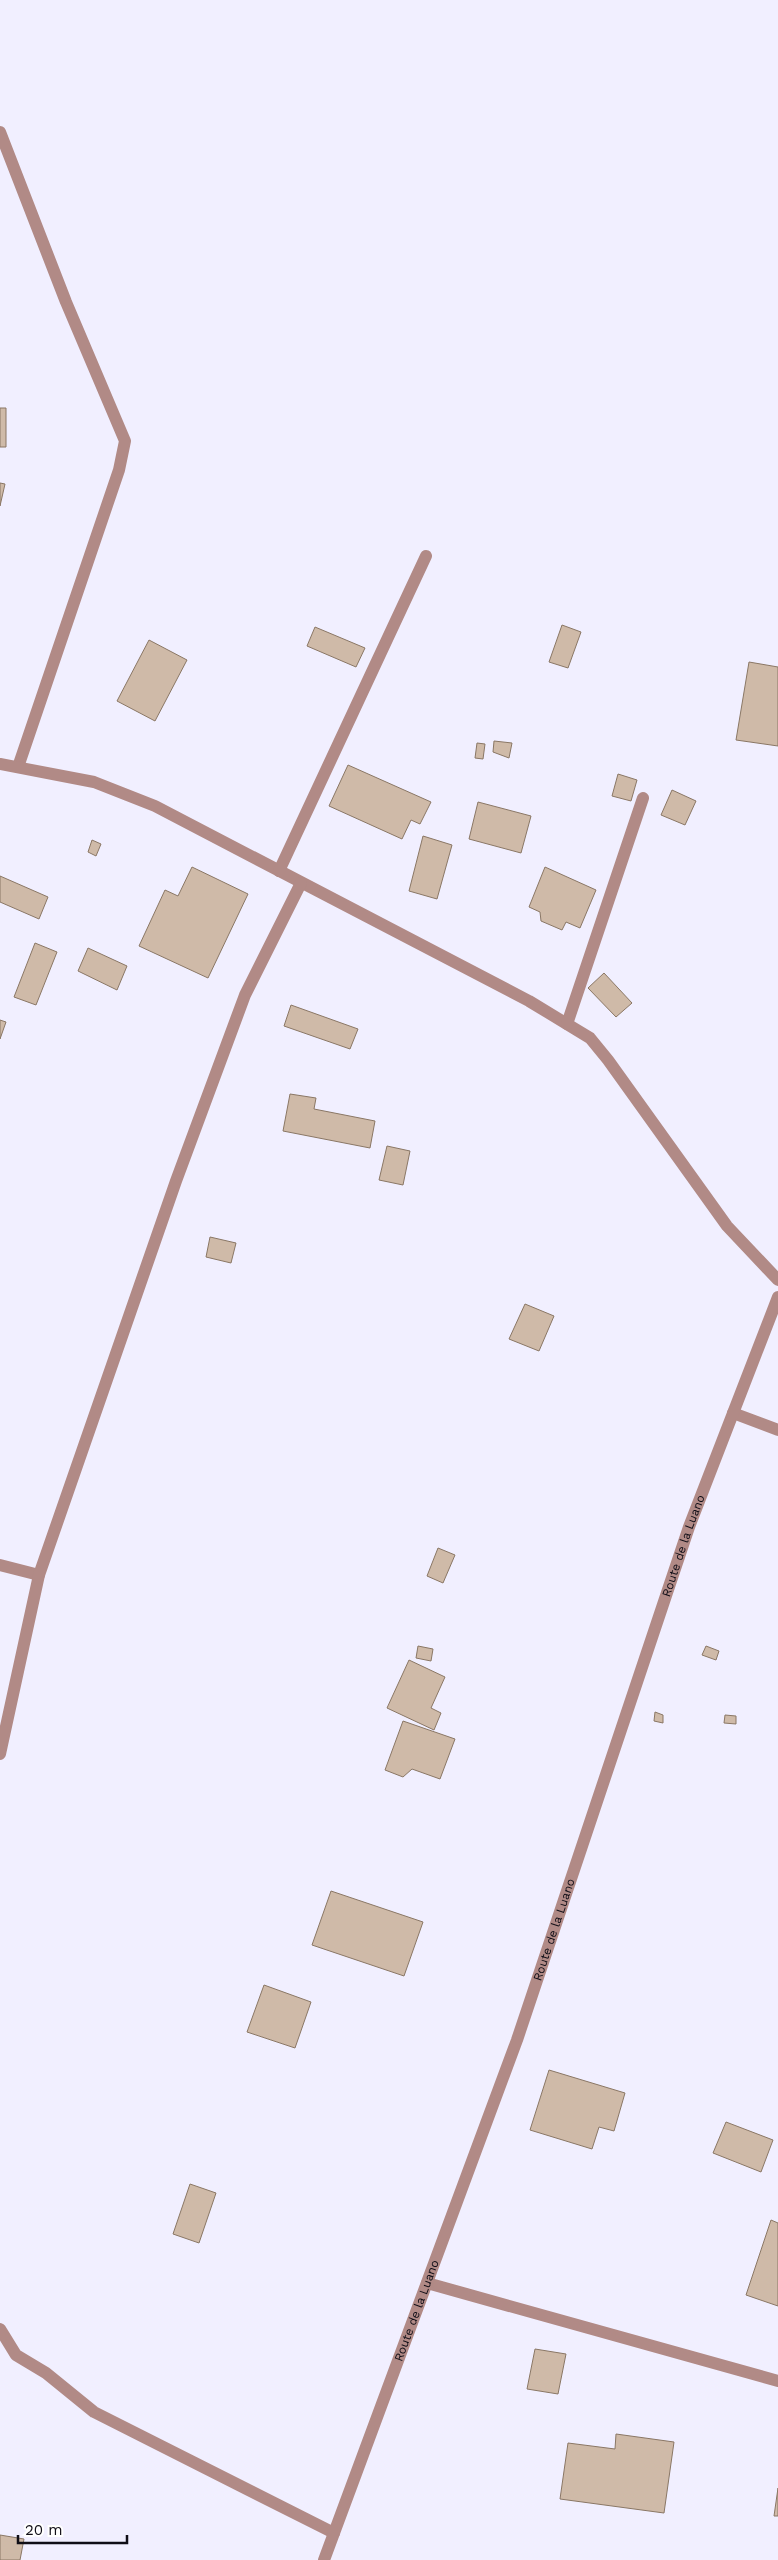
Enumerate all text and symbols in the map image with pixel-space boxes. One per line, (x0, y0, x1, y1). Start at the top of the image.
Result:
street label: Route de la Luano (659, 1493, 708, 1599)
street label: Route de la Luano (530, 1877, 578, 1983)
street label: Route de la Luano (391, 2258, 442, 2363)
scale bar (18, 2512, 126, 2544)
text: 20 m (25, 2521, 63, 2539)

